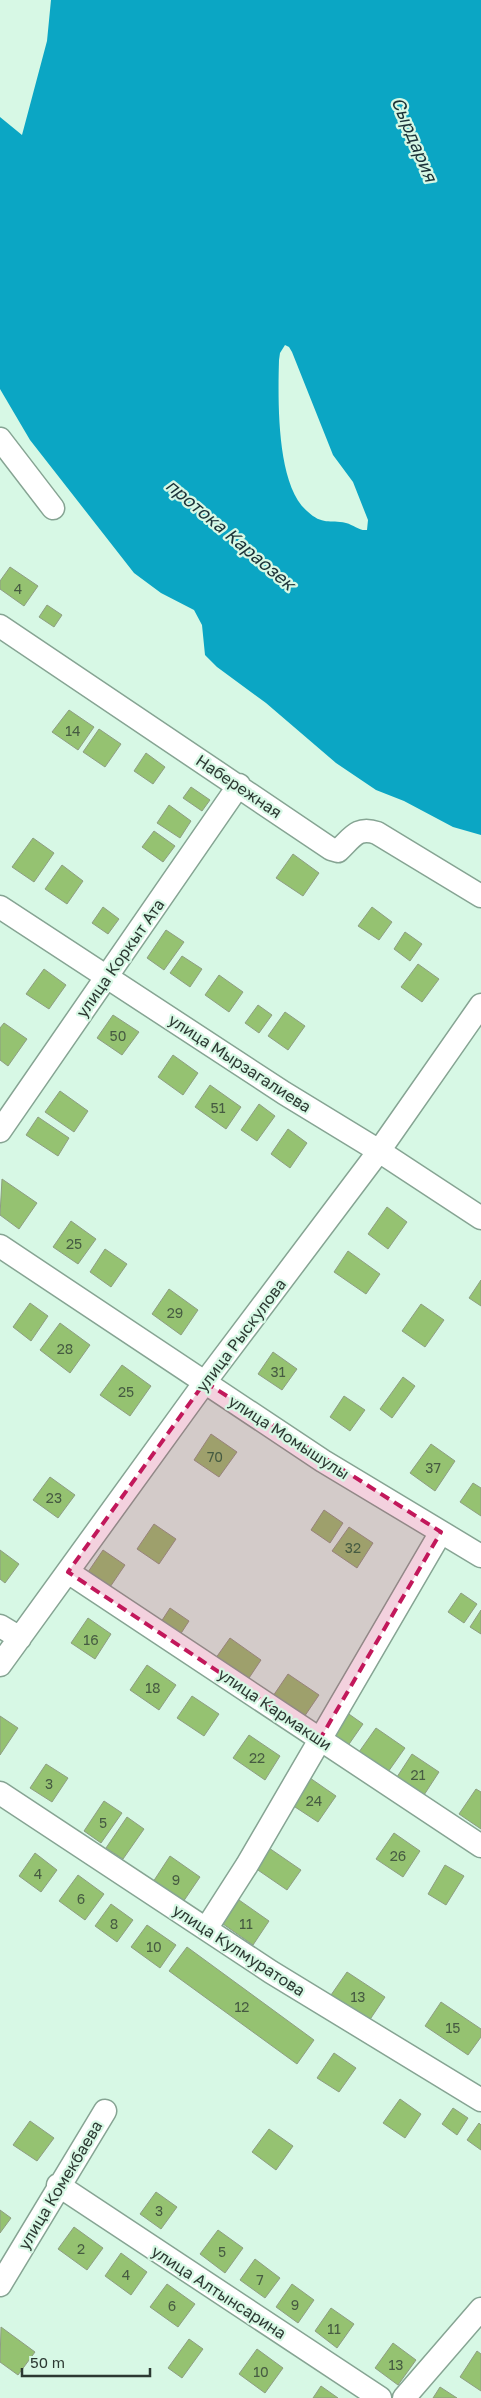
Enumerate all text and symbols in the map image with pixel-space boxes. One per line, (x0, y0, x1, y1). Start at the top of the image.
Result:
water label: Сырдария (387, 93, 443, 186)
water label: протока Караозек (162, 474, 302, 596)
house number: 4 (14, 580, 22, 597)
house number: 14 (65, 722, 81, 739)
street label: Набережная (192, 750, 286, 822)
street label: улица Коркыт Ата (72, 895, 168, 1021)
street label: улица Мырзагалиева (165, 1009, 315, 1117)
house number: 50 (110, 1027, 126, 1044)
house number: 51 (211, 1099, 226, 1116)
house number: 25 (66, 1235, 82, 1252)
street label: улица Рыскулова (192, 1274, 290, 1396)
house number: 29 (167, 1304, 183, 1321)
house number: 28 (57, 1340, 73, 1357)
house number: 31 (271, 1363, 286, 1380)
house number: 25 (118, 1383, 134, 1400)
street label: улица Момышулы (225, 1390, 353, 1484)
house number: 70 (207, 1448, 223, 1465)
house number: 37 (425, 1459, 441, 1476)
house number: 23 (46, 1489, 62, 1506)
house number: 32 (345, 1539, 361, 1556)
house number: 16 (83, 1631, 99, 1648)
street label: улица Кармакши (214, 1663, 336, 1755)
house number: 18 (145, 1679, 161, 1696)
house number: 22 (249, 1749, 265, 1766)
house number: 21 (411, 1766, 426, 1783)
house number: 3 (45, 1775, 53, 1792)
house number: 24 (306, 1792, 322, 1809)
house number: 5 (99, 1814, 107, 1831)
house number: 26 (390, 1847, 406, 1864)
house number: 4 (34, 1865, 42, 1882)
house number: 9 (172, 1871, 180, 1888)
house number: 6 (77, 1890, 85, 1907)
street label: улица Кулмуратова (169, 1900, 309, 2000)
house number: 8 (110, 1915, 118, 1932)
house number: 11 (239, 1915, 253, 1932)
house number: 10 (146, 1938, 162, 1955)
house number: 13 (351, 1988, 365, 2005)
house number: 12 (235, 1998, 249, 2015)
house number: 15 (446, 2019, 460, 2036)
street label: улица Комекбаева (14, 2117, 106, 2253)
house number: 3 (155, 2202, 163, 2219)
house number: 2 (77, 2240, 85, 2257)
street label: улица Алтынсарина (148, 2241, 290, 2343)
house number: 5 (218, 2243, 226, 2260)
house number: 4 (122, 2266, 130, 2283)
house number: 7 (256, 2271, 264, 2288)
house number: 9 (291, 2296, 299, 2313)
house number: 6 (168, 2297, 176, 2314)
house number: 11 (327, 2320, 341, 2337)
scale bar (22, 2346, 150, 2378)
text: 50 m (30, 2353, 65, 2371)
house number: 13 (389, 2356, 403, 2373)
house number: 10 (253, 2363, 269, 2380)

